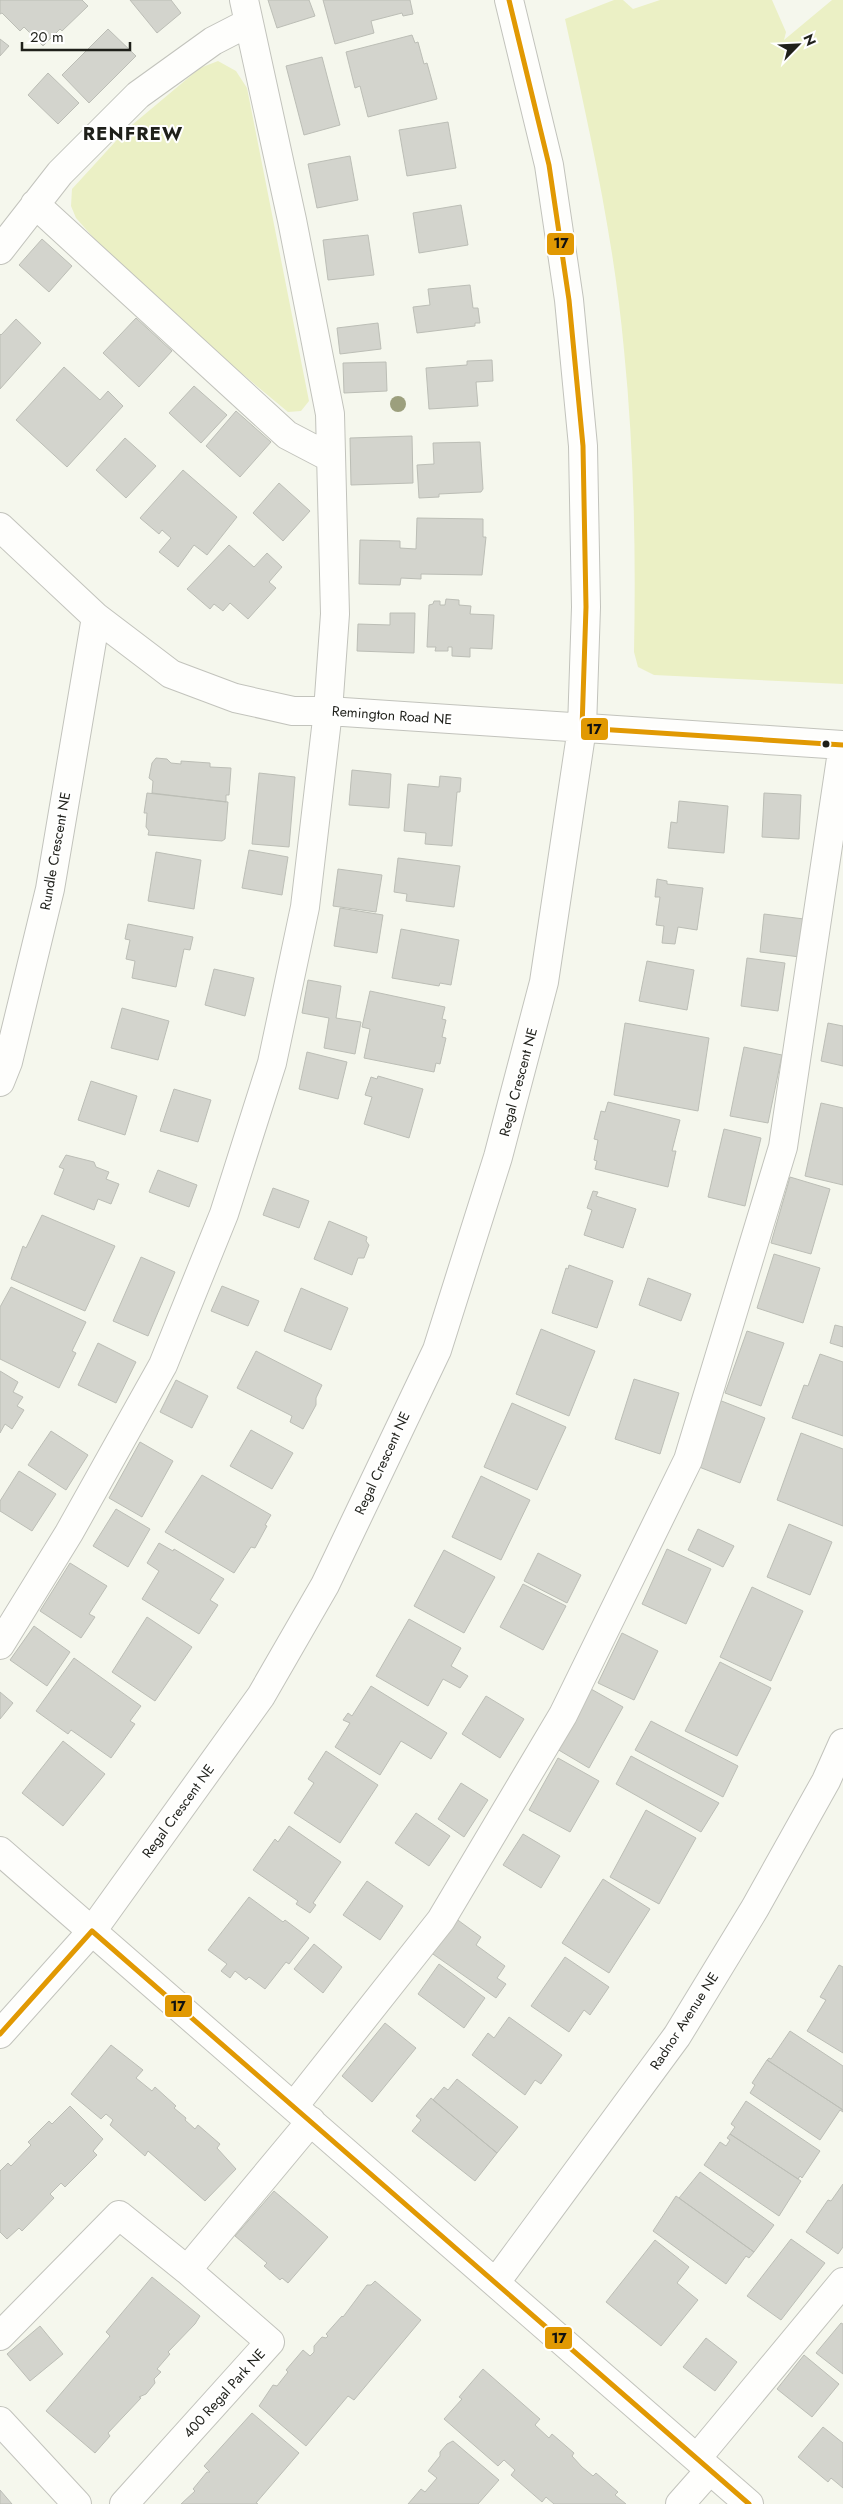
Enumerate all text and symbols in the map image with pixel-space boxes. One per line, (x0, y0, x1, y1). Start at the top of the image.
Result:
scale bar (22, 20, 130, 52)
north arrow (773, 20, 823, 70)
text: 20 m (30, 26, 64, 48)
text: N (798, 31, 821, 49)
district label: RENFREW (83, 120, 183, 147)
line badge: 17 (546, 232, 575, 256)
text: 17 (553, 233, 569, 253)
street label: Remington Road NE (331, 701, 453, 729)
line badge: 17 (580, 717, 609, 741)
text: 17 (586, 719, 602, 739)
unlabelled marker (821, 739, 831, 749)
street label: Rundle Crescent NE (35, 790, 75, 912)
street label: Regal Crescent NE (494, 1026, 542, 1138)
street label: Regal Crescent NE (349, 1408, 415, 1518)
street label: Regal Crescent NE (137, 1760, 219, 1862)
street label: Radnor Avenue NE (645, 1968, 723, 2074)
line badge: 17 (164, 1994, 193, 2018)
text: 17 (170, 1996, 186, 2016)
line badge: 17 (544, 2326, 573, 2350)
text: 17 (551, 2328, 567, 2348)
street label: 400 Regal Park NE (178, 2344, 270, 2442)

